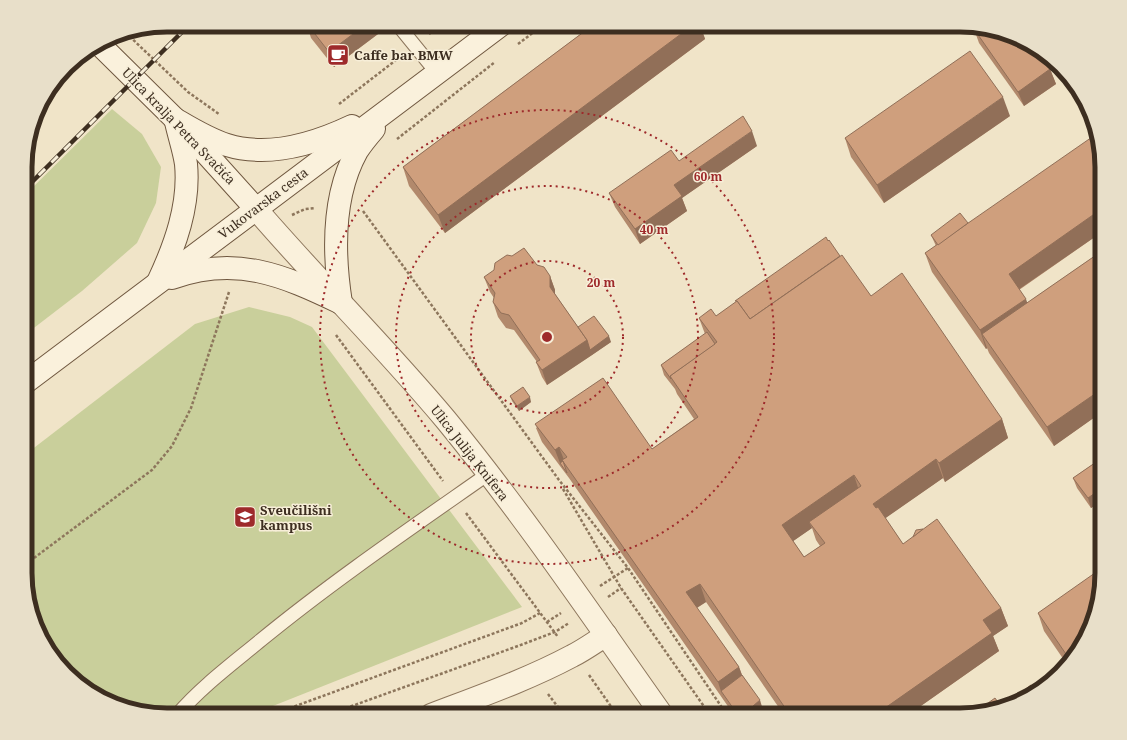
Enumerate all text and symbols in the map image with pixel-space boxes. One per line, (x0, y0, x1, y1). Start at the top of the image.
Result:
cafe icon: Caffe bar BMW (325, 42, 351, 68)
place label: Caffe bar BMW (354, 46, 453, 64)
street label: Ulica kralja Petra Svačića (118, 64, 240, 188)
street label: Vukovarska cesta (214, 163, 312, 243)
text: 60 m (694, 168, 722, 185)
text: 40 m (640, 221, 668, 238)
text: 20 m (587, 274, 615, 291)
centre of rings (540, 330, 554, 344)
street label: Ulica Julija Knifera (427, 401, 513, 505)
place label: Sveučilišni kampus (260, 501, 332, 534)
school or university icon: Sveučilišni kampus (232, 504, 258, 530)

